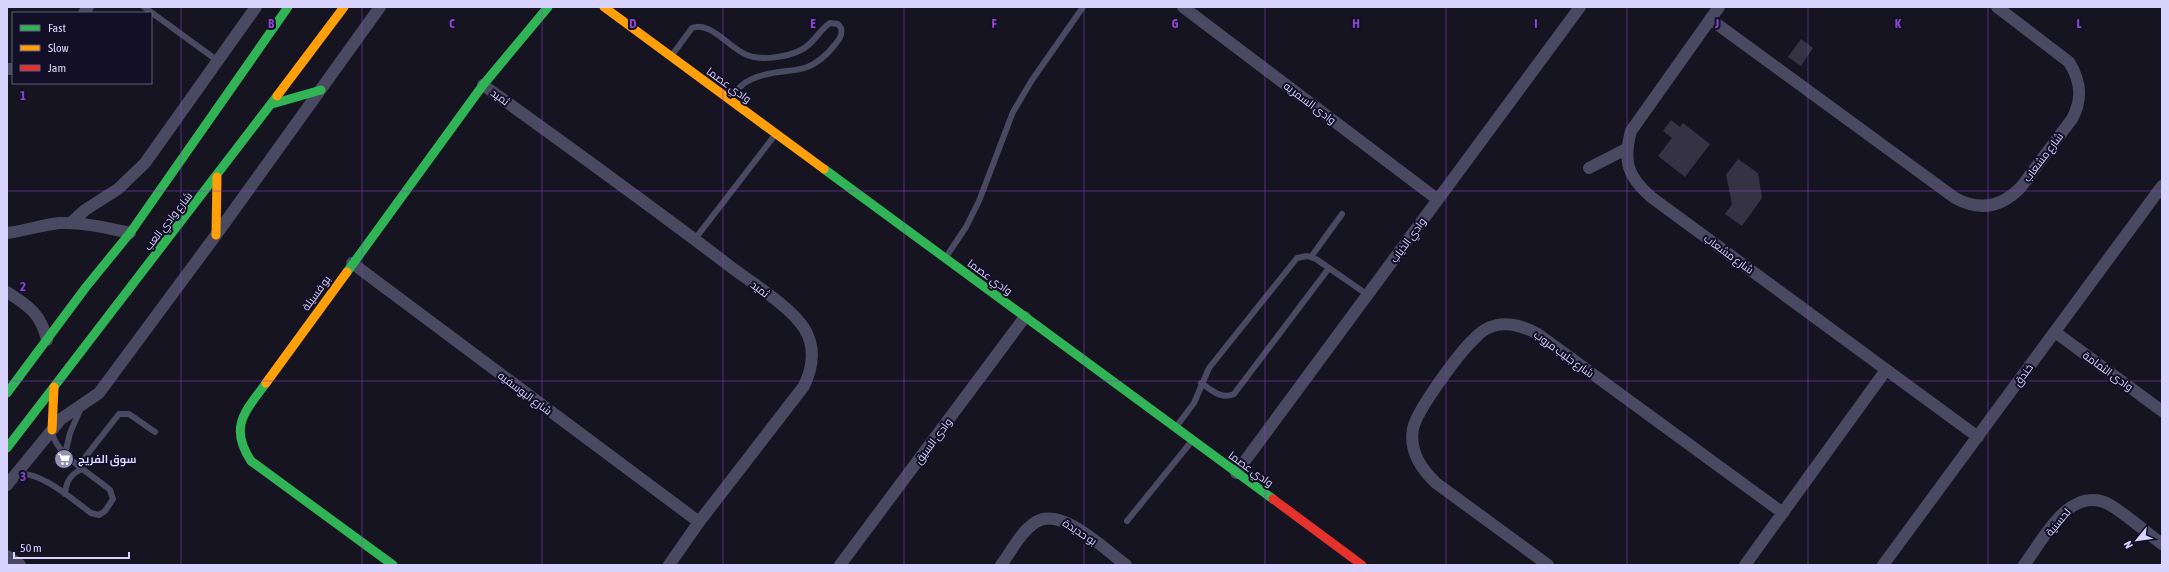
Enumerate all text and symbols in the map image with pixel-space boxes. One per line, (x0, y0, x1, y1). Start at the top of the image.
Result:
legend (12, 12, 152, 84)
text: B (268, 16, 275, 31)
text: C (449, 16, 455, 31)
text: D (629, 16, 637, 31)
text: E (810, 16, 816, 31)
text: F (991, 16, 997, 31)
text: G (1172, 16, 1179, 31)
text: H (1352, 16, 1360, 31)
text: I (1534, 16, 1538, 31)
text: J (1714, 16, 1719, 31)
text: K (1895, 16, 1902, 31)
text: L (2076, 16, 2082, 31)
text: Fast (48, 21, 66, 35)
text: Slow (48, 41, 69, 55)
text: Jam (48, 61, 66, 75)
street label: وادي عصما (703, 65, 754, 108)
street label: وادى السمريه (1281, 80, 1338, 127)
street label: ثميد (489, 86, 511, 108)
text: 1 (20, 88, 26, 103)
street label: شارع مشعاب (2021, 130, 2067, 185)
street label: شارع وادي العب (142, 190, 197, 254)
street label: وادي الذياب (1388, 215, 1431, 266)
street label: شارع مشعاب (1701, 232, 1756, 278)
street label: وادي عصما (964, 257, 1015, 300)
street label: بو فسيلة (299, 273, 333, 313)
street label: ثميد (749, 278, 771, 300)
text: 2 (20, 279, 26, 294)
street label: شارع جليب مروب (1531, 328, 1596, 381)
street label: وادى الثمامة (2080, 349, 2135, 394)
street label: خندق (2011, 361, 2036, 389)
street label: شارع اليوسفيه (495, 369, 554, 419)
street label: وادى السيق (912, 416, 955, 467)
supermarket icon: سوق الفريج (53, 448, 75, 470)
street label: وادي عصما (1225, 449, 1276, 492)
place label: سوق الفريج (78, 453, 137, 467)
text: 3 (20, 469, 26, 484)
street label: لحسنية (2043, 506, 2073, 538)
street label: بو حديدة (1060, 517, 1099, 548)
north arrow (2117, 520, 2157, 560)
scale bar (14, 534, 129, 560)
text: N (2121, 539, 2135, 551)
text: 50 m (20, 541, 42, 555)

